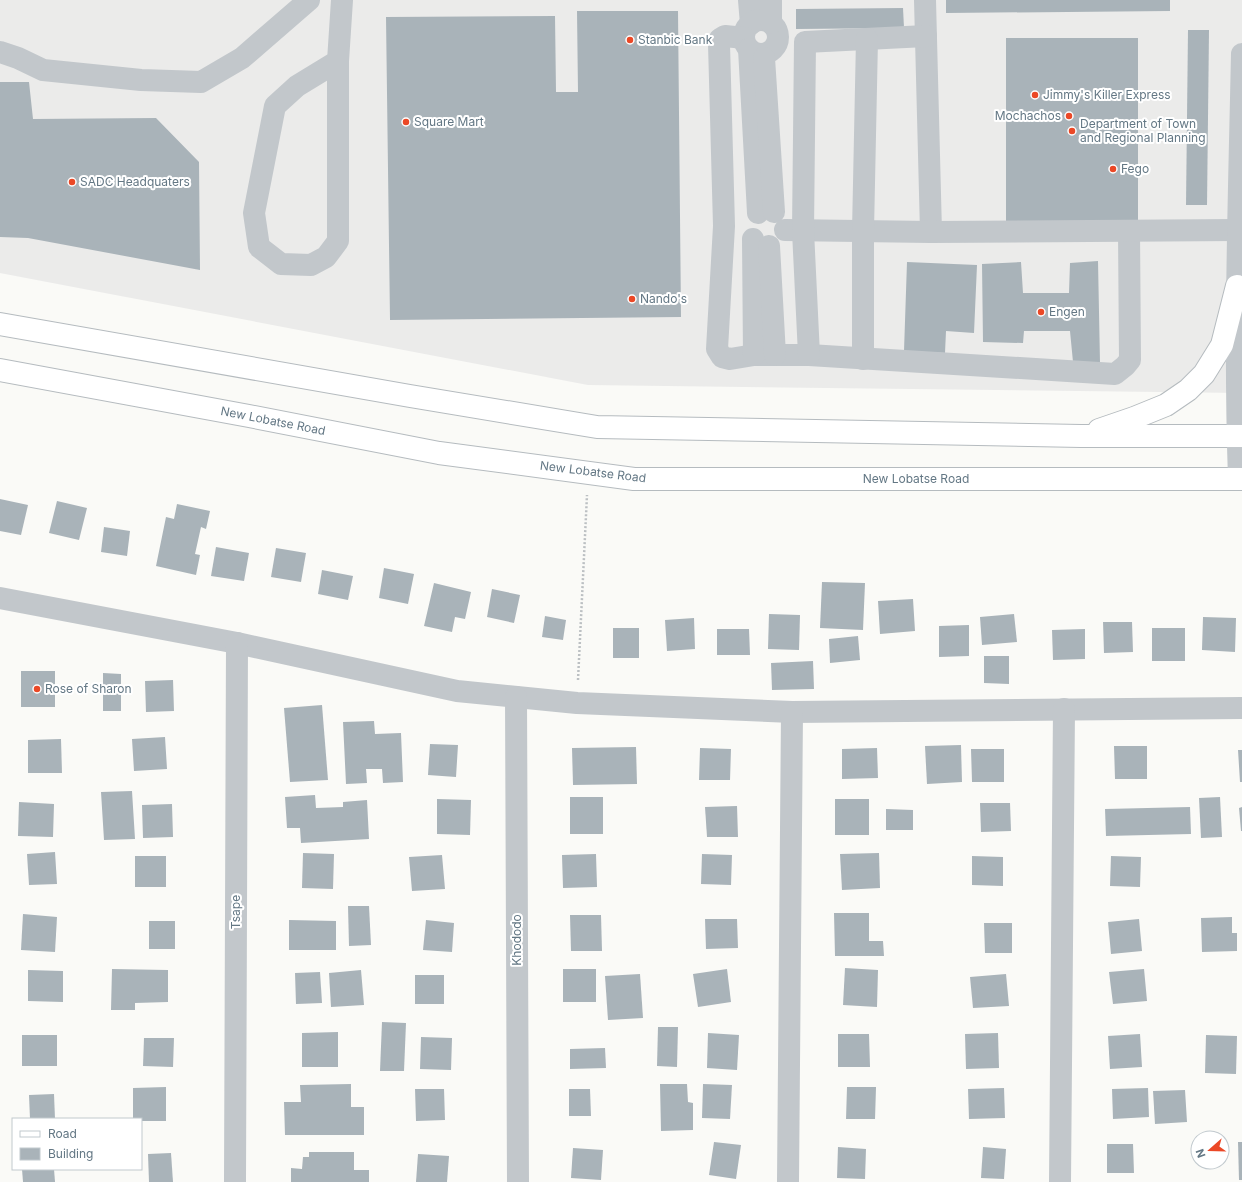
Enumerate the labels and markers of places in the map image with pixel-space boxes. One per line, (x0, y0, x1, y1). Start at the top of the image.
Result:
place label: Stanbic Bank (638, 32, 713, 47)
marker: Stanbic Bank (625, 35, 635, 45)
place label: Jimmy's Killer Express (1043, 87, 1171, 102)
marker: Jimmy's Killer Express (1030, 90, 1040, 100)
place label: Mochachos (995, 108, 1061, 123)
marker: Mochachos (1064, 111, 1074, 121)
place label: Square Mart (414, 114, 484, 129)
place label: Department of Town and Regional Planning (1080, 116, 1206, 145)
marker: Square Mart (401, 117, 411, 127)
marker: Department of Town and Regional Planning (1067, 126, 1077, 136)
place label: Fego (1121, 161, 1149, 176)
marker: Fego (1108, 164, 1118, 174)
place label: SADC Headquaters (80, 174, 190, 189)
marker: SADC Headquaters (67, 177, 77, 187)
place label: Nando's (640, 291, 687, 306)
marker: Nando's (627, 294, 637, 304)
place label: Engen (1049, 304, 1085, 319)
marker: Engen (1036, 307, 1046, 317)
place label: Rose of Sharon (45, 681, 132, 696)
marker: Rose of Sharon (32, 684, 42, 694)

